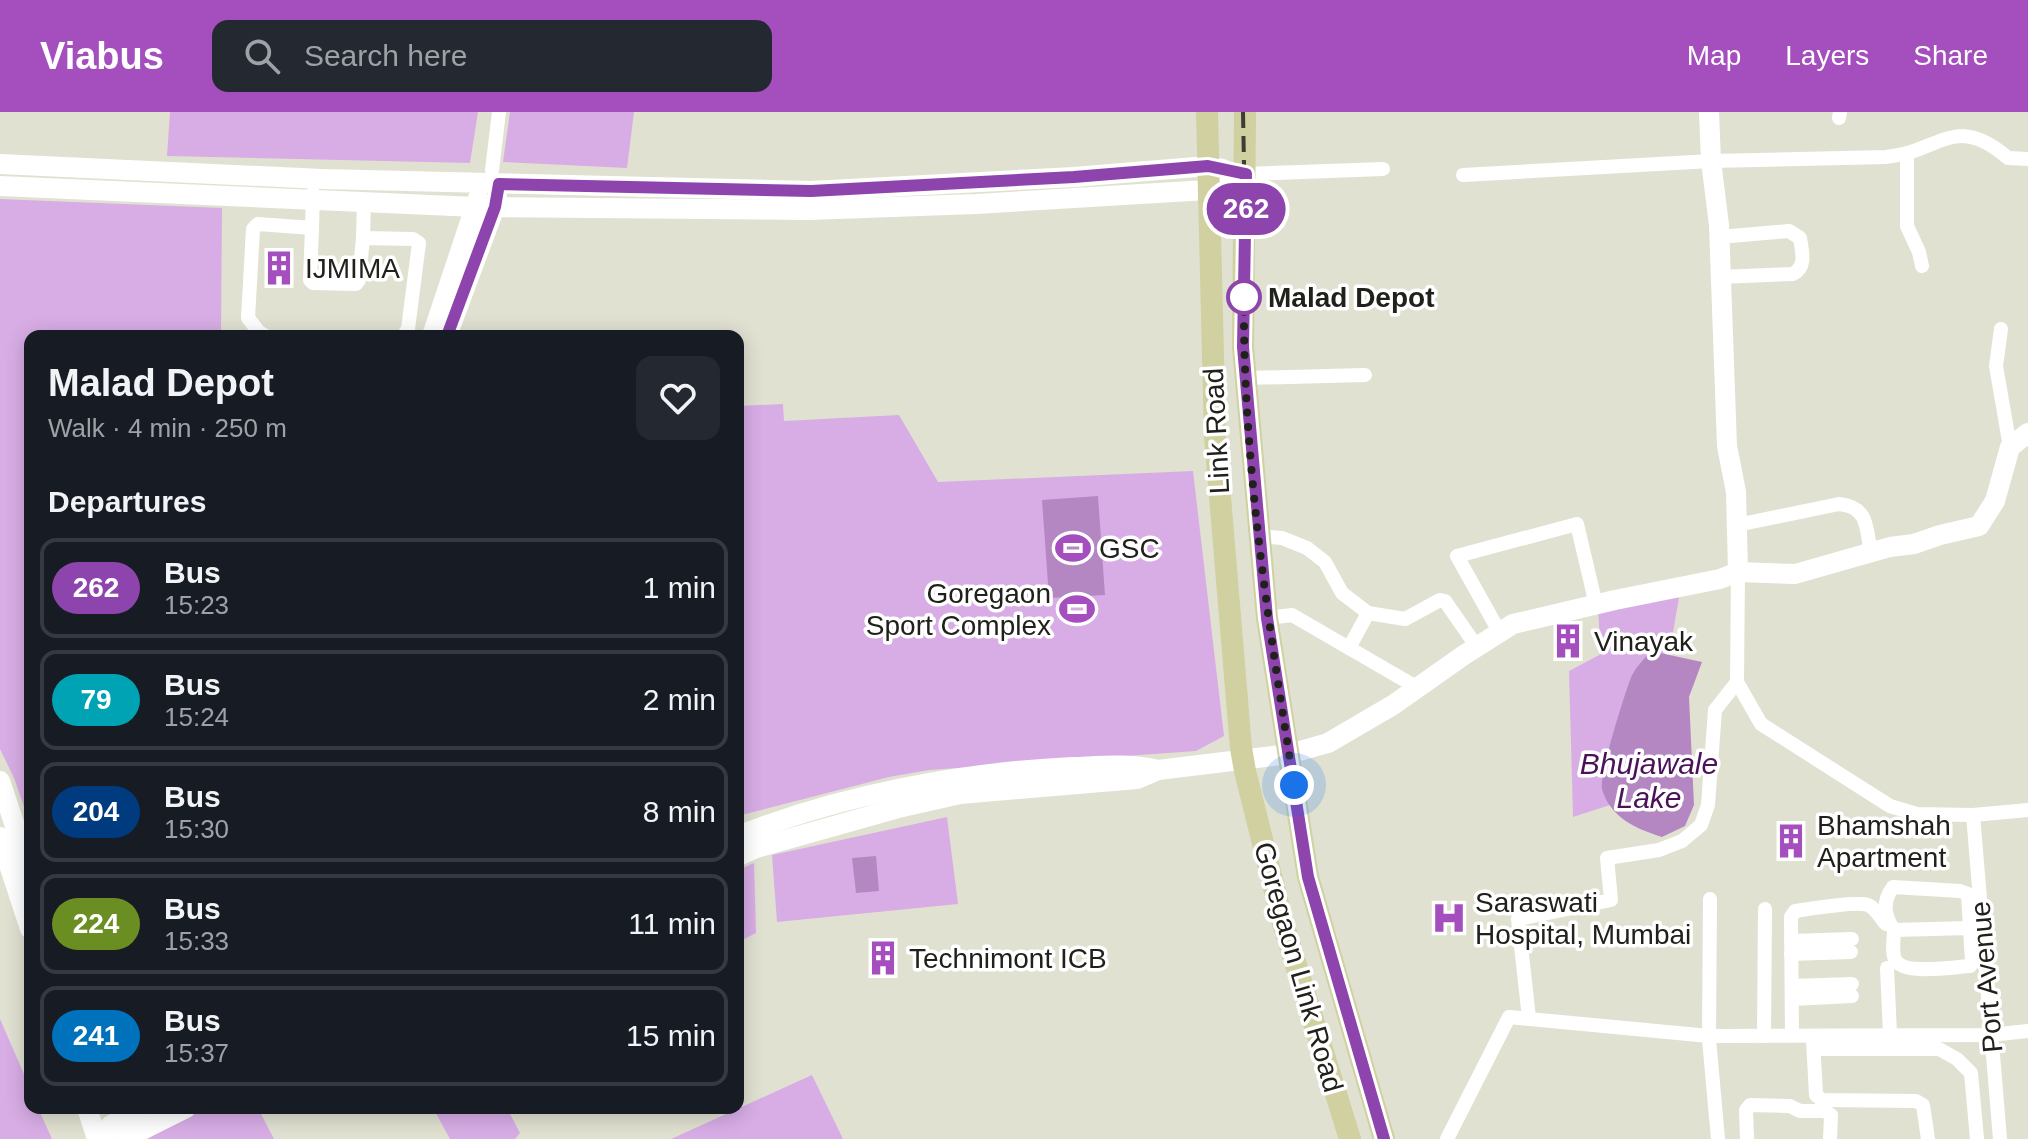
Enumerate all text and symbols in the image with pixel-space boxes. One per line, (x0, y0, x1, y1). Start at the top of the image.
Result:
search box (212, 20, 772, 92)
icon: search (240, 34, 284, 78)
text: Viabus (40, 35, 164, 77)
text: Search here (304, 39, 467, 72)
text: Map (1687, 40, 1741, 71)
text: Layers (1785, 40, 1869, 71)
text: Share (1913, 40, 1988, 71)
line badge: 262 (1200, 183, 1292, 235)
text: 262 (1223, 193, 1269, 224)
building icon: IJMIMA (260, 249, 298, 287)
place label: IJMIMA (305, 253, 400, 284)
marker: Malad Depot (1227, 280, 1261, 314)
place label: Malad Depot (1268, 282, 1434, 313)
button: heart (636, 356, 720, 440)
text: Malad Depot (48, 362, 274, 404)
street label: Link Road (1198, 367, 1235, 495)
text: Walk · 4 min · 250 m (48, 413, 287, 443)
text: Departures (48, 485, 206, 518)
sports icon: GSC (1054, 529, 1092, 567)
place label: GSC (1099, 533, 1160, 564)
text: Bus (164, 556, 221, 589)
text: 1 min (643, 571, 716, 604)
text: 262 (73, 572, 119, 603)
place label: Goregaon Sport Complex (866, 578, 1051, 641)
text: 15:23 (164, 590, 229, 620)
sports icon: Goregaon Sport Complex (1058, 590, 1096, 628)
building icon: Vinayak (1549, 622, 1587, 660)
place label: Vinayak (1594, 626, 1694, 657)
text: Bus (164, 668, 221, 701)
text: 2 min (643, 683, 716, 716)
text: 79 (80, 684, 112, 715)
text: 15:24 (164, 702, 229, 732)
water label: Bhujawale Lake (1580, 747, 1718, 814)
your location (1274, 765, 1314, 805)
text: Bus (164, 780, 221, 813)
text: 8 min (643, 795, 716, 828)
text: 204 (73, 796, 119, 827)
place label: Bhamshah Apartment (1817, 810, 1951, 873)
text: 15:30 (164, 814, 229, 844)
building icon: Bhamshah Apartment (1772, 822, 1810, 860)
street label: Goregaon Link Road (1248, 839, 1349, 1096)
place label: Saraswati Hospital, Mumbai (1475, 887, 1691, 950)
text: Bus (164, 892, 221, 925)
hospital icon: Saraswati Hospital, Mumbai (1430, 899, 1468, 937)
street label: Port Avenue (1964, 900, 2009, 1054)
text: 11 min (628, 907, 716, 940)
text: 224 (73, 908, 119, 939)
text: 15:33 (164, 926, 229, 956)
building icon: Technimont ICB (864, 939, 902, 977)
place label: Technimont ICB (909, 943, 1107, 974)
text: Bus (164, 1004, 221, 1037)
text: 15 min (626, 1019, 716, 1052)
text: 241 (73, 1020, 119, 1051)
text: 15:37 (164, 1038, 229, 1068)

